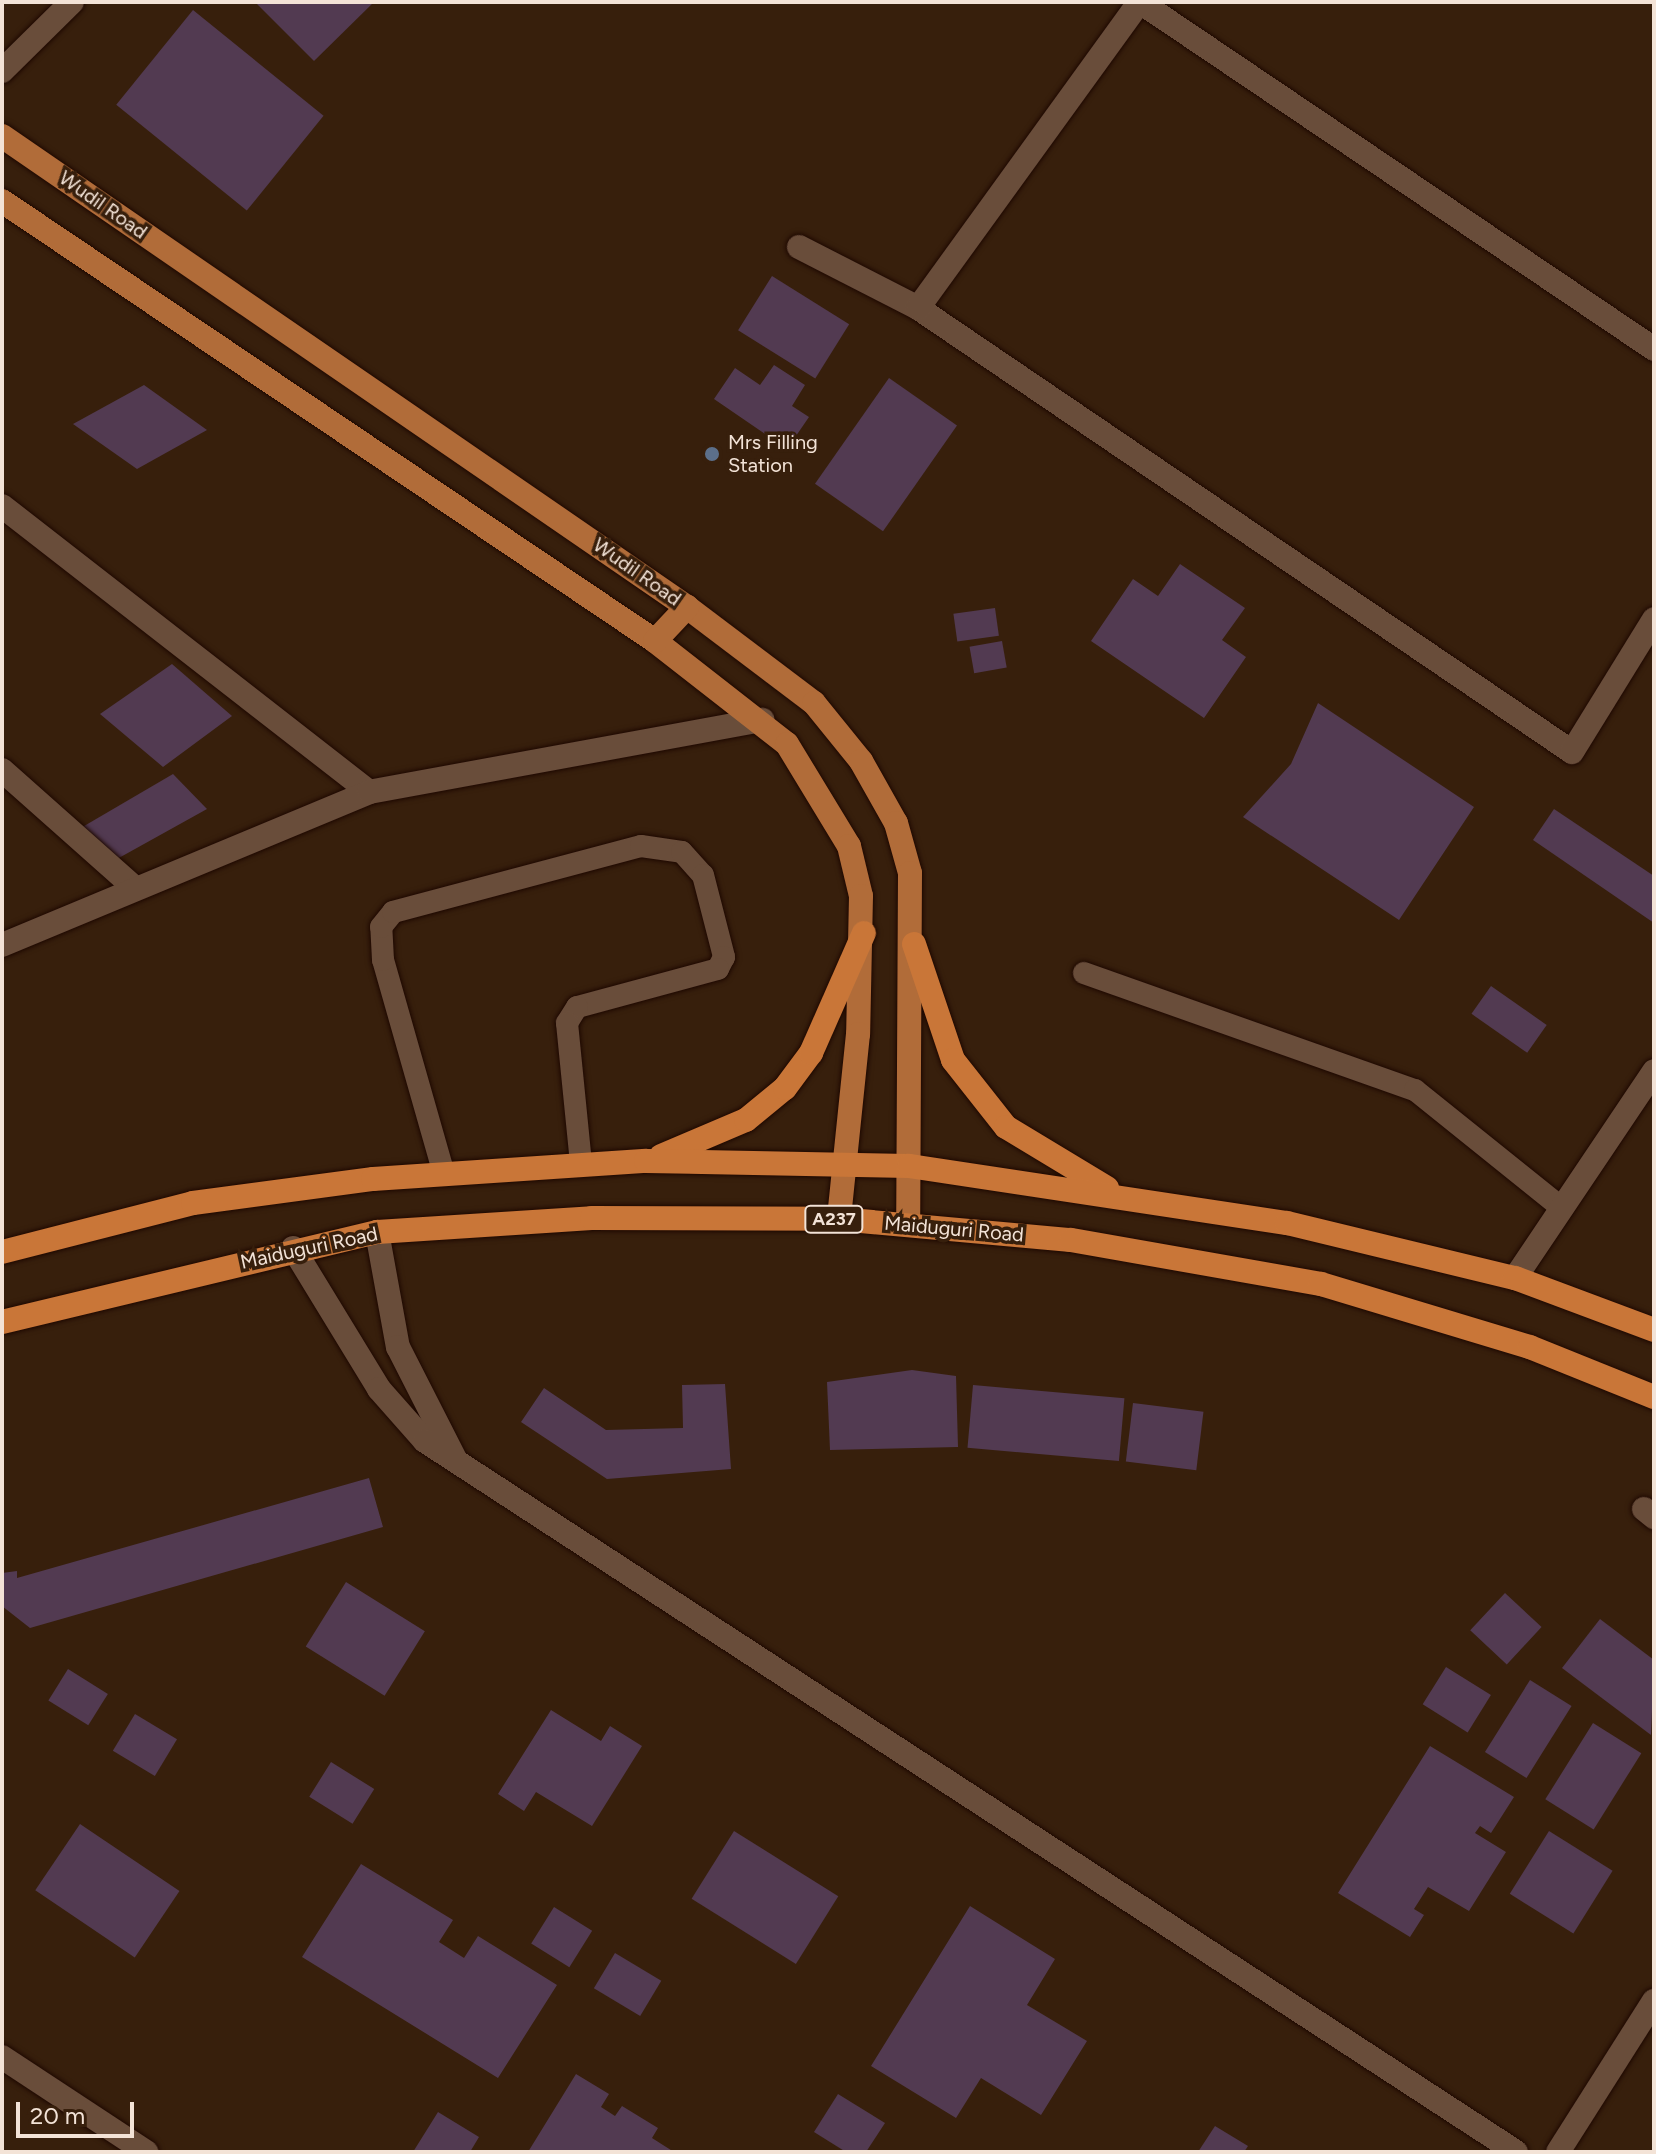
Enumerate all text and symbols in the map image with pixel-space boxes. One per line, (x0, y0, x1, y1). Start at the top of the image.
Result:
street label: Wudil Road (54, 166, 152, 244)
place label: Mrs Filling Station (728, 430, 818, 477)
marker: Mrs Filling Station (703, 445, 721, 463)
street label: Wudil Road (588, 533, 686, 611)
road number: A237 (804, 1205, 864, 1233)
street label: Maiduguri Road (883, 1211, 1025, 1247)
street label: Maiduguri Road (238, 1222, 380, 1274)
scale bar (20, 2086, 138, 2136)
text: 20 m (30, 2101, 85, 2130)

